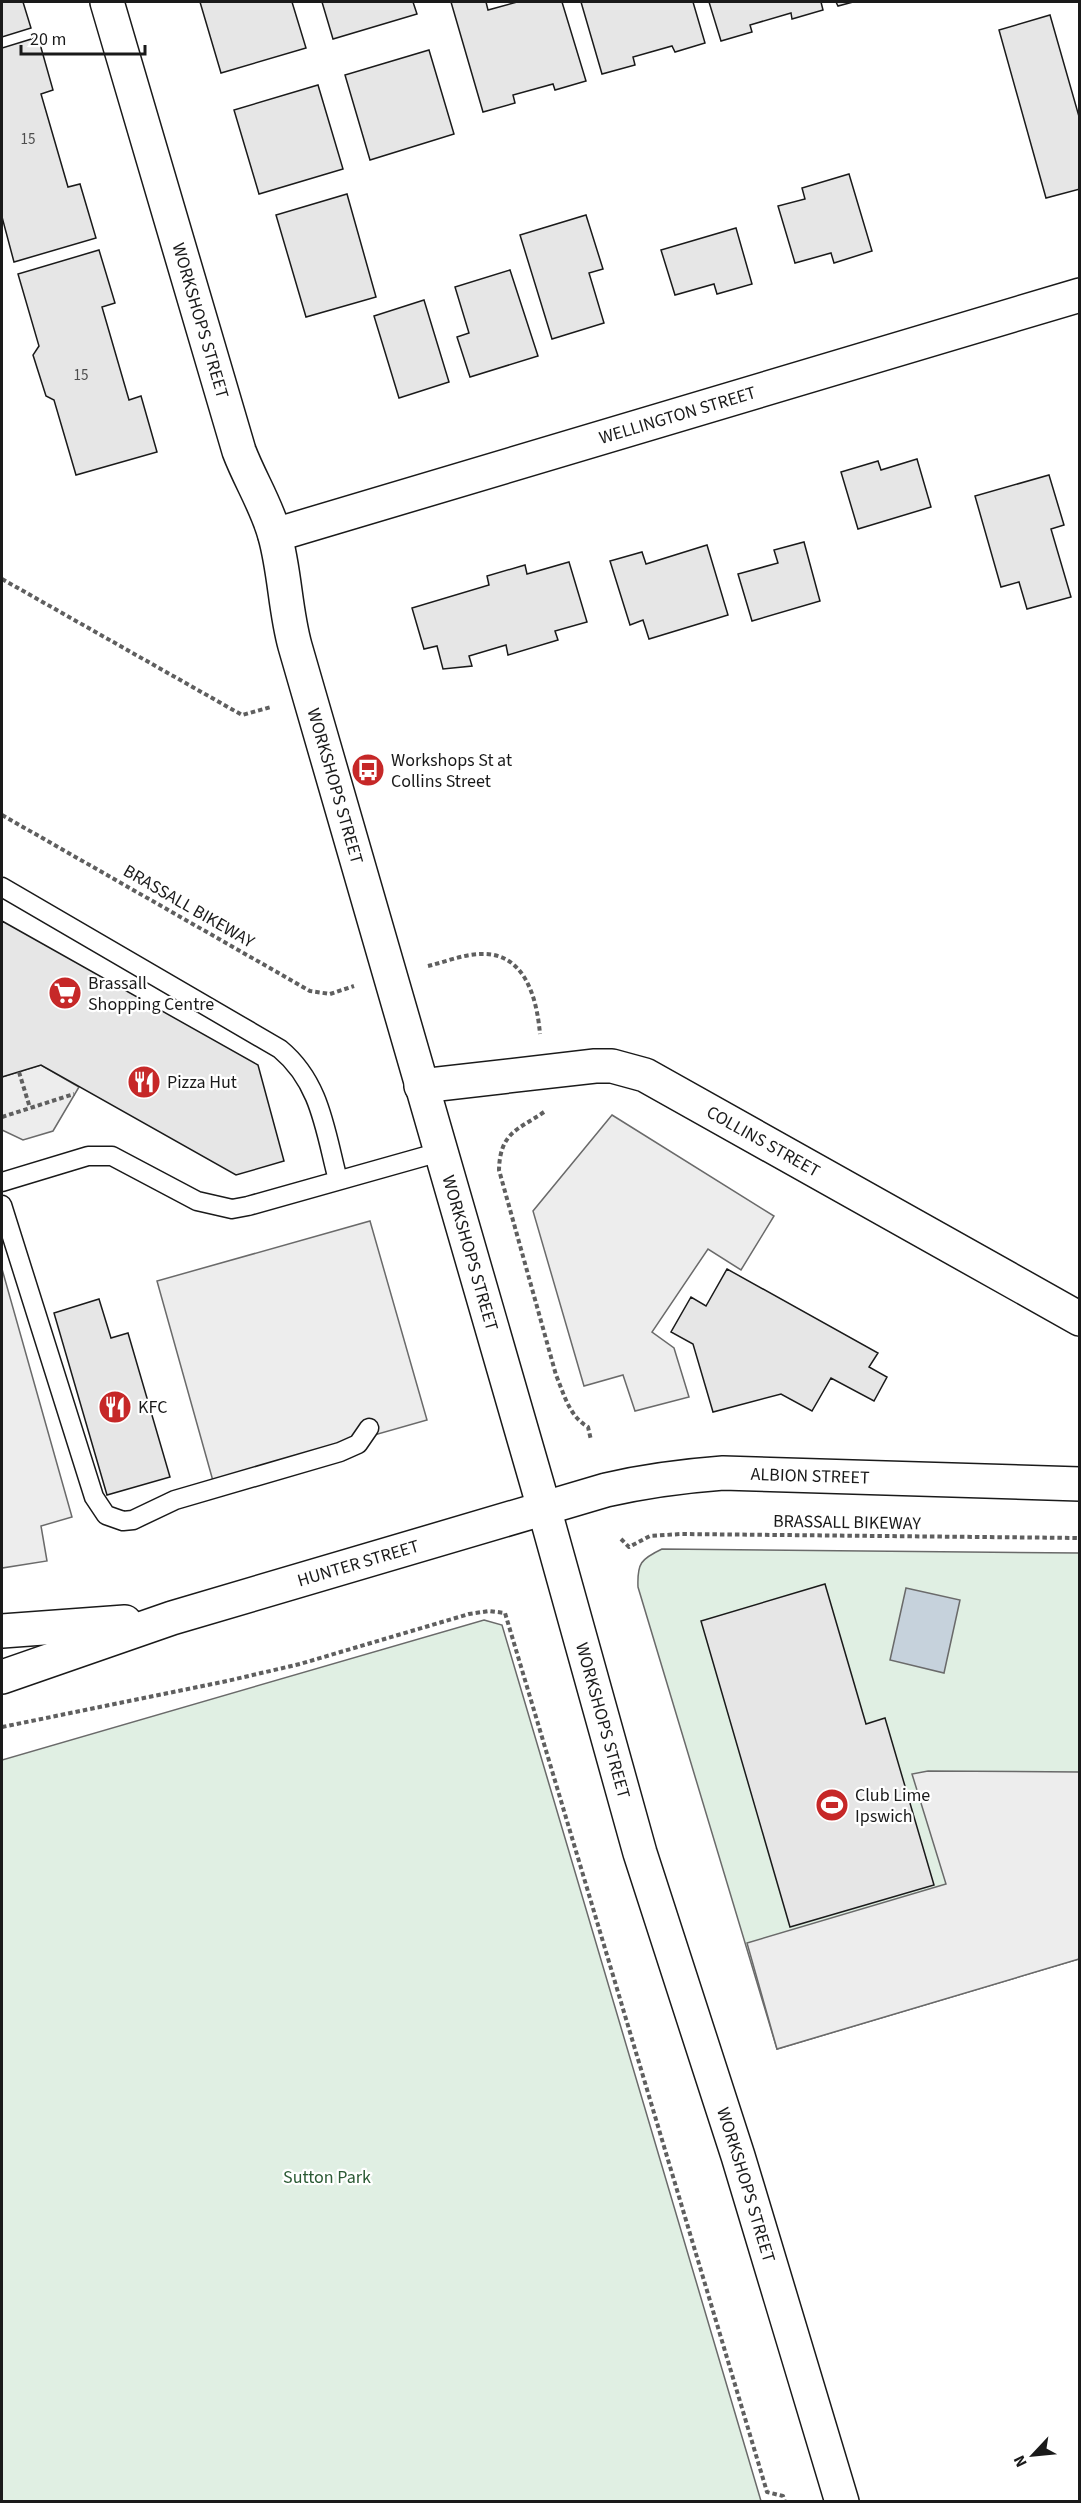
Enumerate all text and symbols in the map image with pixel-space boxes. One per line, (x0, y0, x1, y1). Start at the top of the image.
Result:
scale bar (21, 18, 146, 56)
text: 20 m (30, 27, 66, 52)
house number: 15 (21, 129, 35, 150)
street label: WORKSHOPS STREET (165, 240, 235, 402)
house number: 15 (74, 365, 88, 386)
street label: WELLINGTON STREET (596, 380, 759, 451)
street label: WORKSHOPS STREET (301, 705, 369, 867)
place label: Workshops St at Collins Street (391, 748, 512, 794)
bus stop icon: Workshops St at Collins Street (350, 752, 386, 788)
street label: BRASSALL BIKEWAY (118, 859, 259, 954)
place label: Brassall Shopping Centre (88, 971, 214, 1017)
supermarket icon: Brassall Shopping Centre (47, 975, 83, 1011)
restaurant icon: Pizza Hut (126, 1064, 162, 1100)
place label: Pizza Hut (167, 1070, 237, 1095)
street label: COLLINS STREET (702, 1100, 825, 1184)
street label: WORKSHOPS STREET (435, 1172, 504, 1334)
restaurant icon: KFC (97, 1389, 133, 1425)
place label: KFC (138, 1395, 167, 1420)
street label: ALBION STREET (750, 1462, 870, 1491)
street label: BRASSALL BIKEWAY (773, 1509, 922, 1536)
street label: HUNTER STREET (294, 1534, 423, 1593)
street label: WORKSHOPS STREET (569, 1640, 636, 1802)
place label: Club Lime Ipswich (855, 1783, 930, 1829)
sports icon: Club Lime Ipswich (814, 1787, 850, 1823)
street label: WORKSHOPS STREET (710, 2104, 781, 2266)
park label: Sutton Park (283, 2165, 371, 2190)
north arrow (1003, 2425, 1063, 2485)
text: N (1008, 2452, 1033, 2471)

